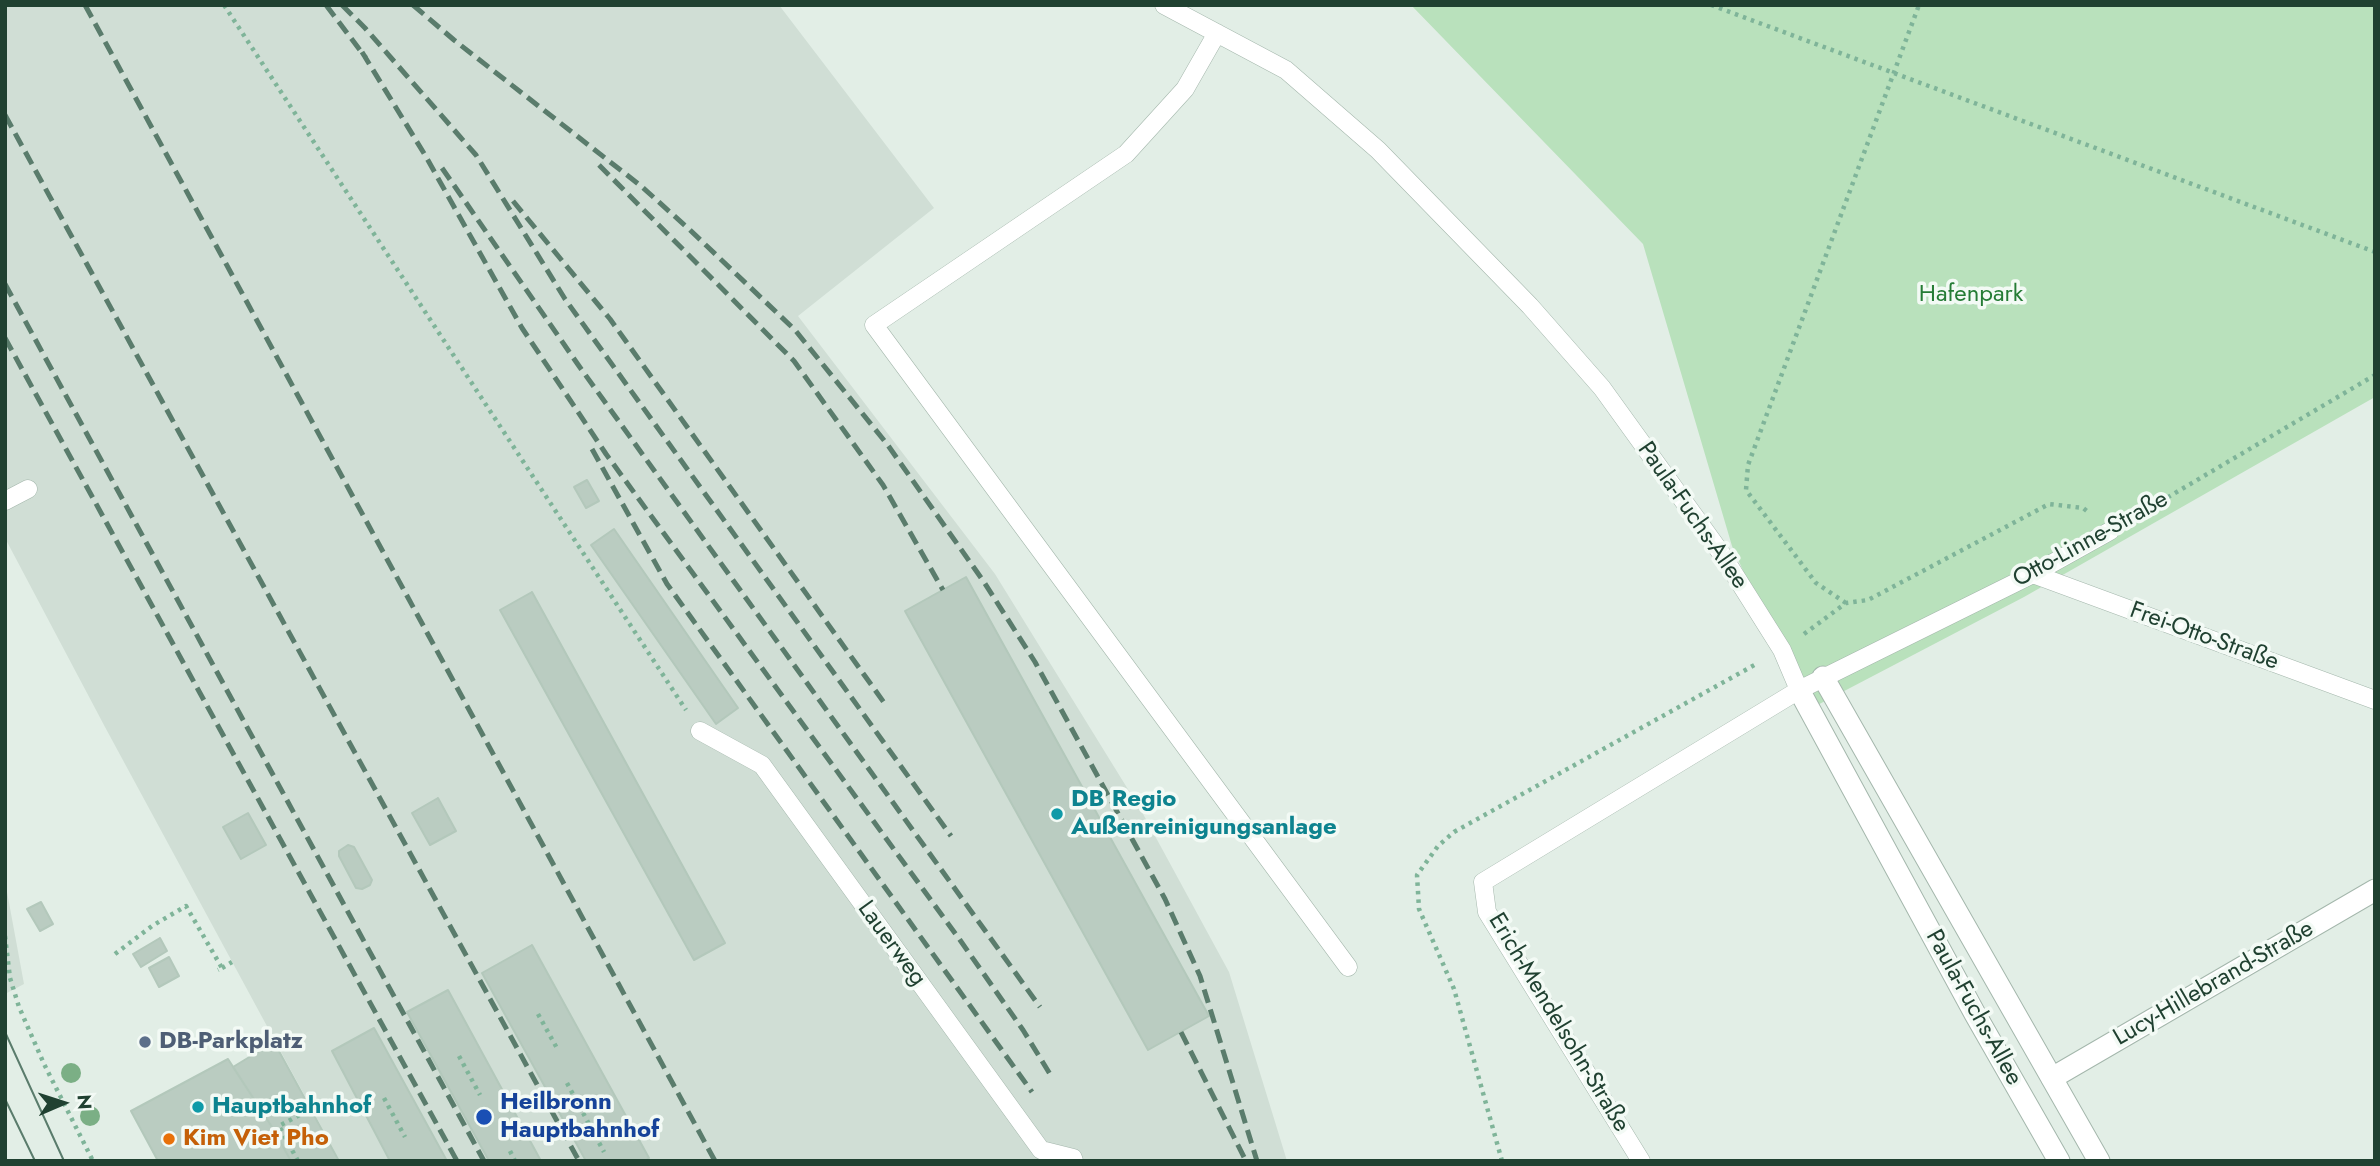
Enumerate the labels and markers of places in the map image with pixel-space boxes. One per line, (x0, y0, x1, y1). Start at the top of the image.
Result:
place label: DB Regio Außenreinigungsanlage (1071, 786, 1337, 842)
marker: DB Regio Außenreinigungsanlage (1049, 806, 1065, 822)
place label: DB-Parkplatz (159, 1028, 303, 1056)
marker: DB-Parkplatz (137, 1034, 153, 1050)
place label: Heilbronn Hauptbahnhof (500, 1089, 659, 1145)
place label: Hauptbahnhof (212, 1093, 371, 1121)
marker: Hauptbahnhof (190, 1099, 206, 1115)
marker: Heilbronn Hauptbahnhof (474, 1107, 494, 1127)
place label: Kim Viet Pho (183, 1125, 329, 1153)
marker: Kim Viet Pho (161, 1131, 177, 1147)

